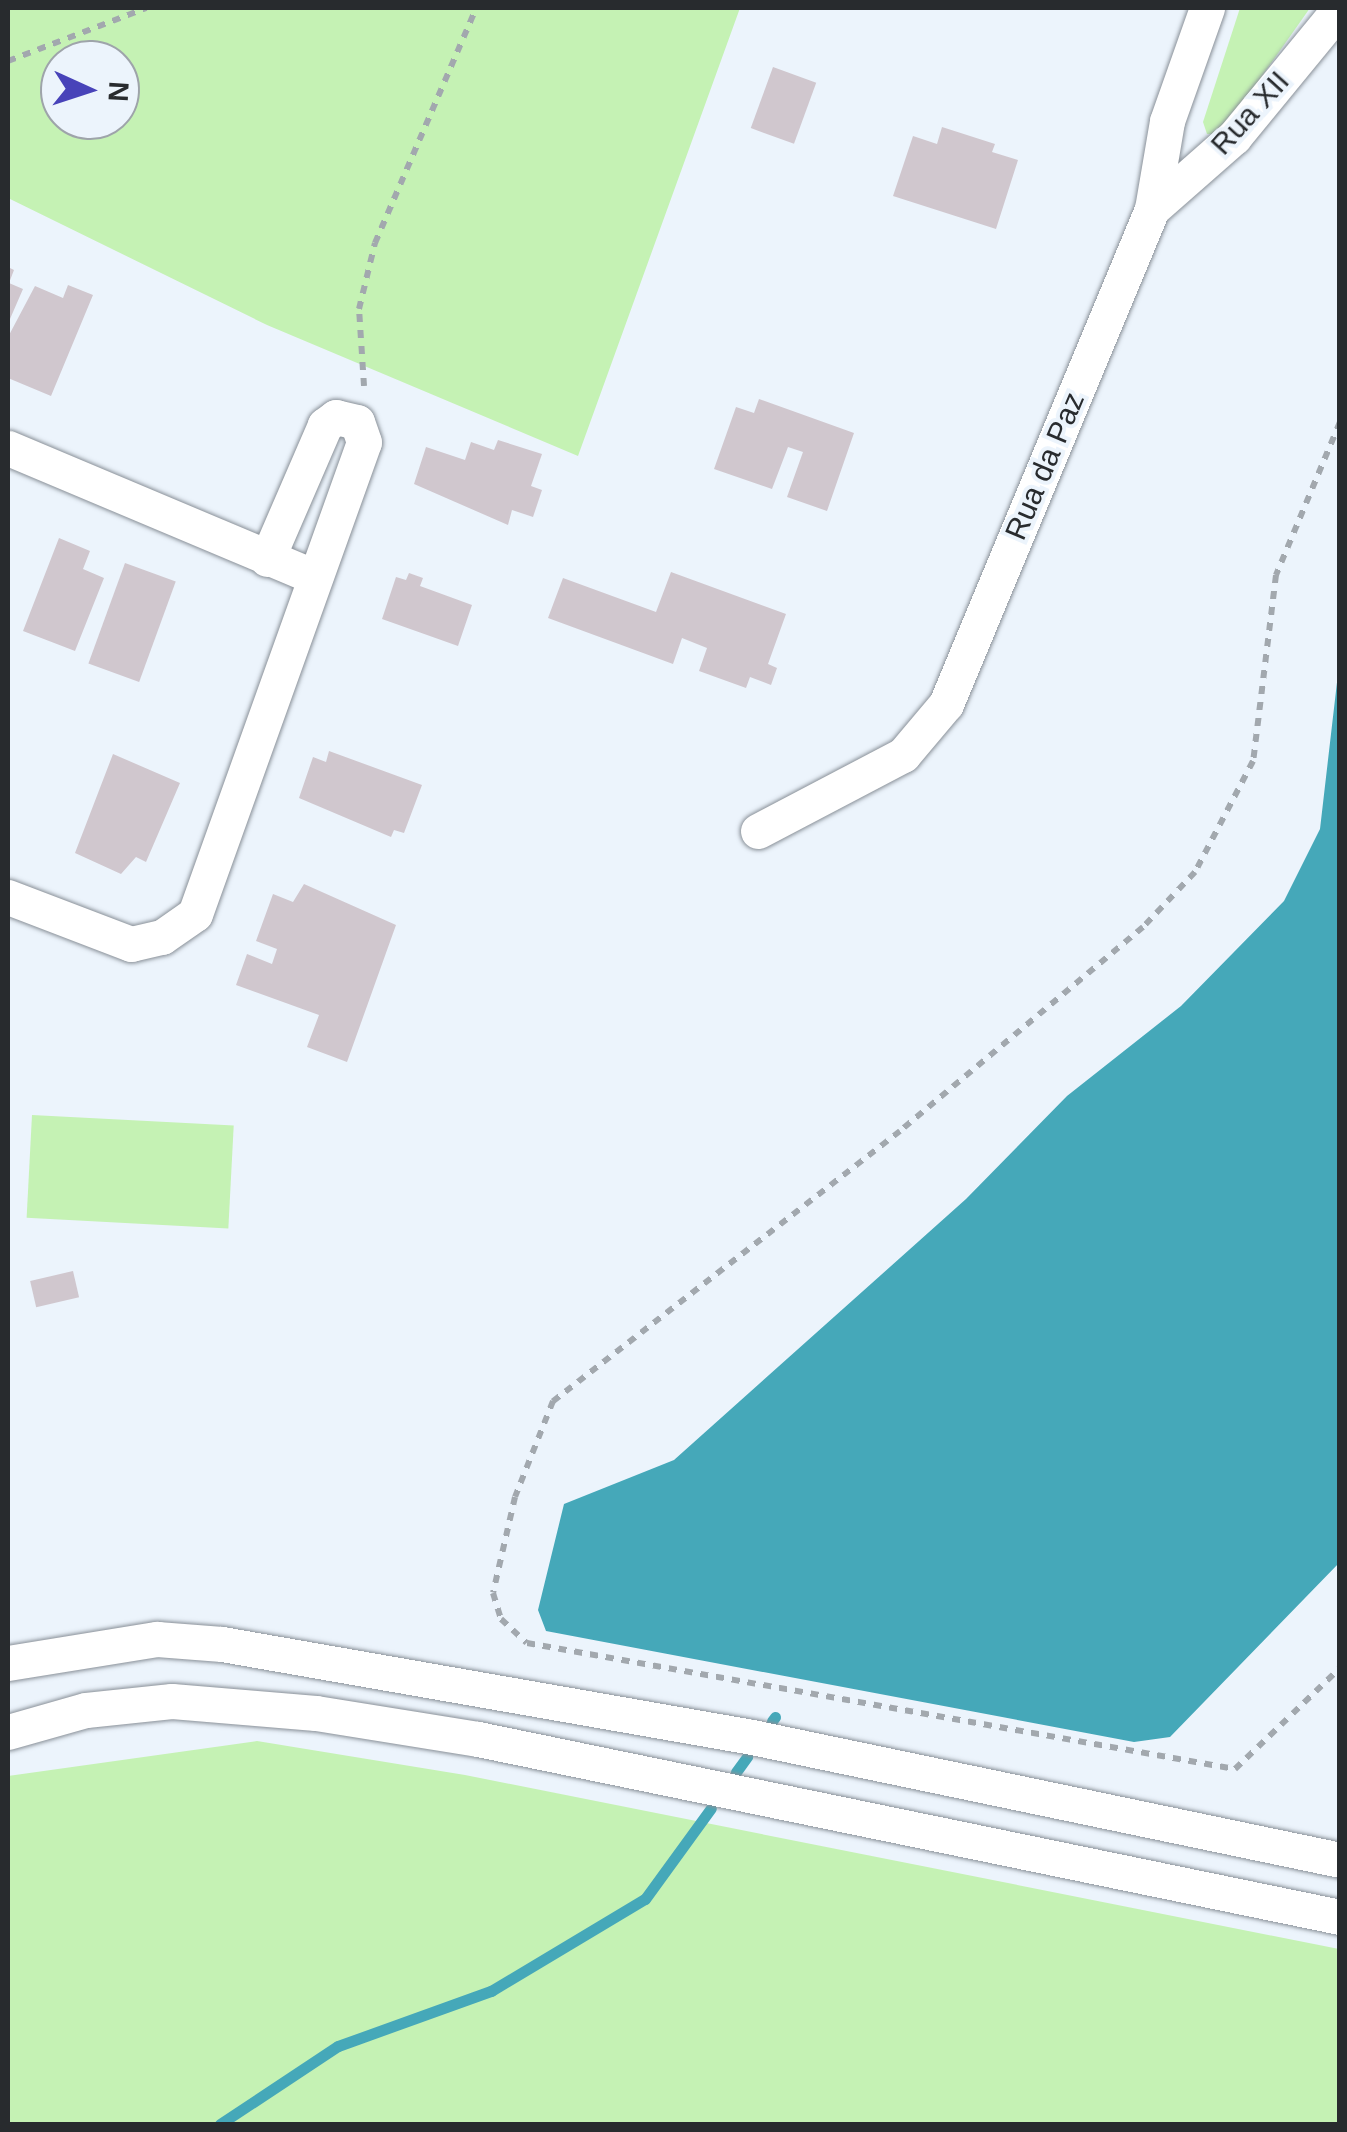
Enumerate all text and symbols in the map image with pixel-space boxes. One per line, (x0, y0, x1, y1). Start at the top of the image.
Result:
north arrow (40, 40, 140, 140)
street label: Rua XII (1203, 64, 1297, 162)
text: N (102, 81, 134, 102)
street label: Rua da Paz (998, 387, 1092, 545)

